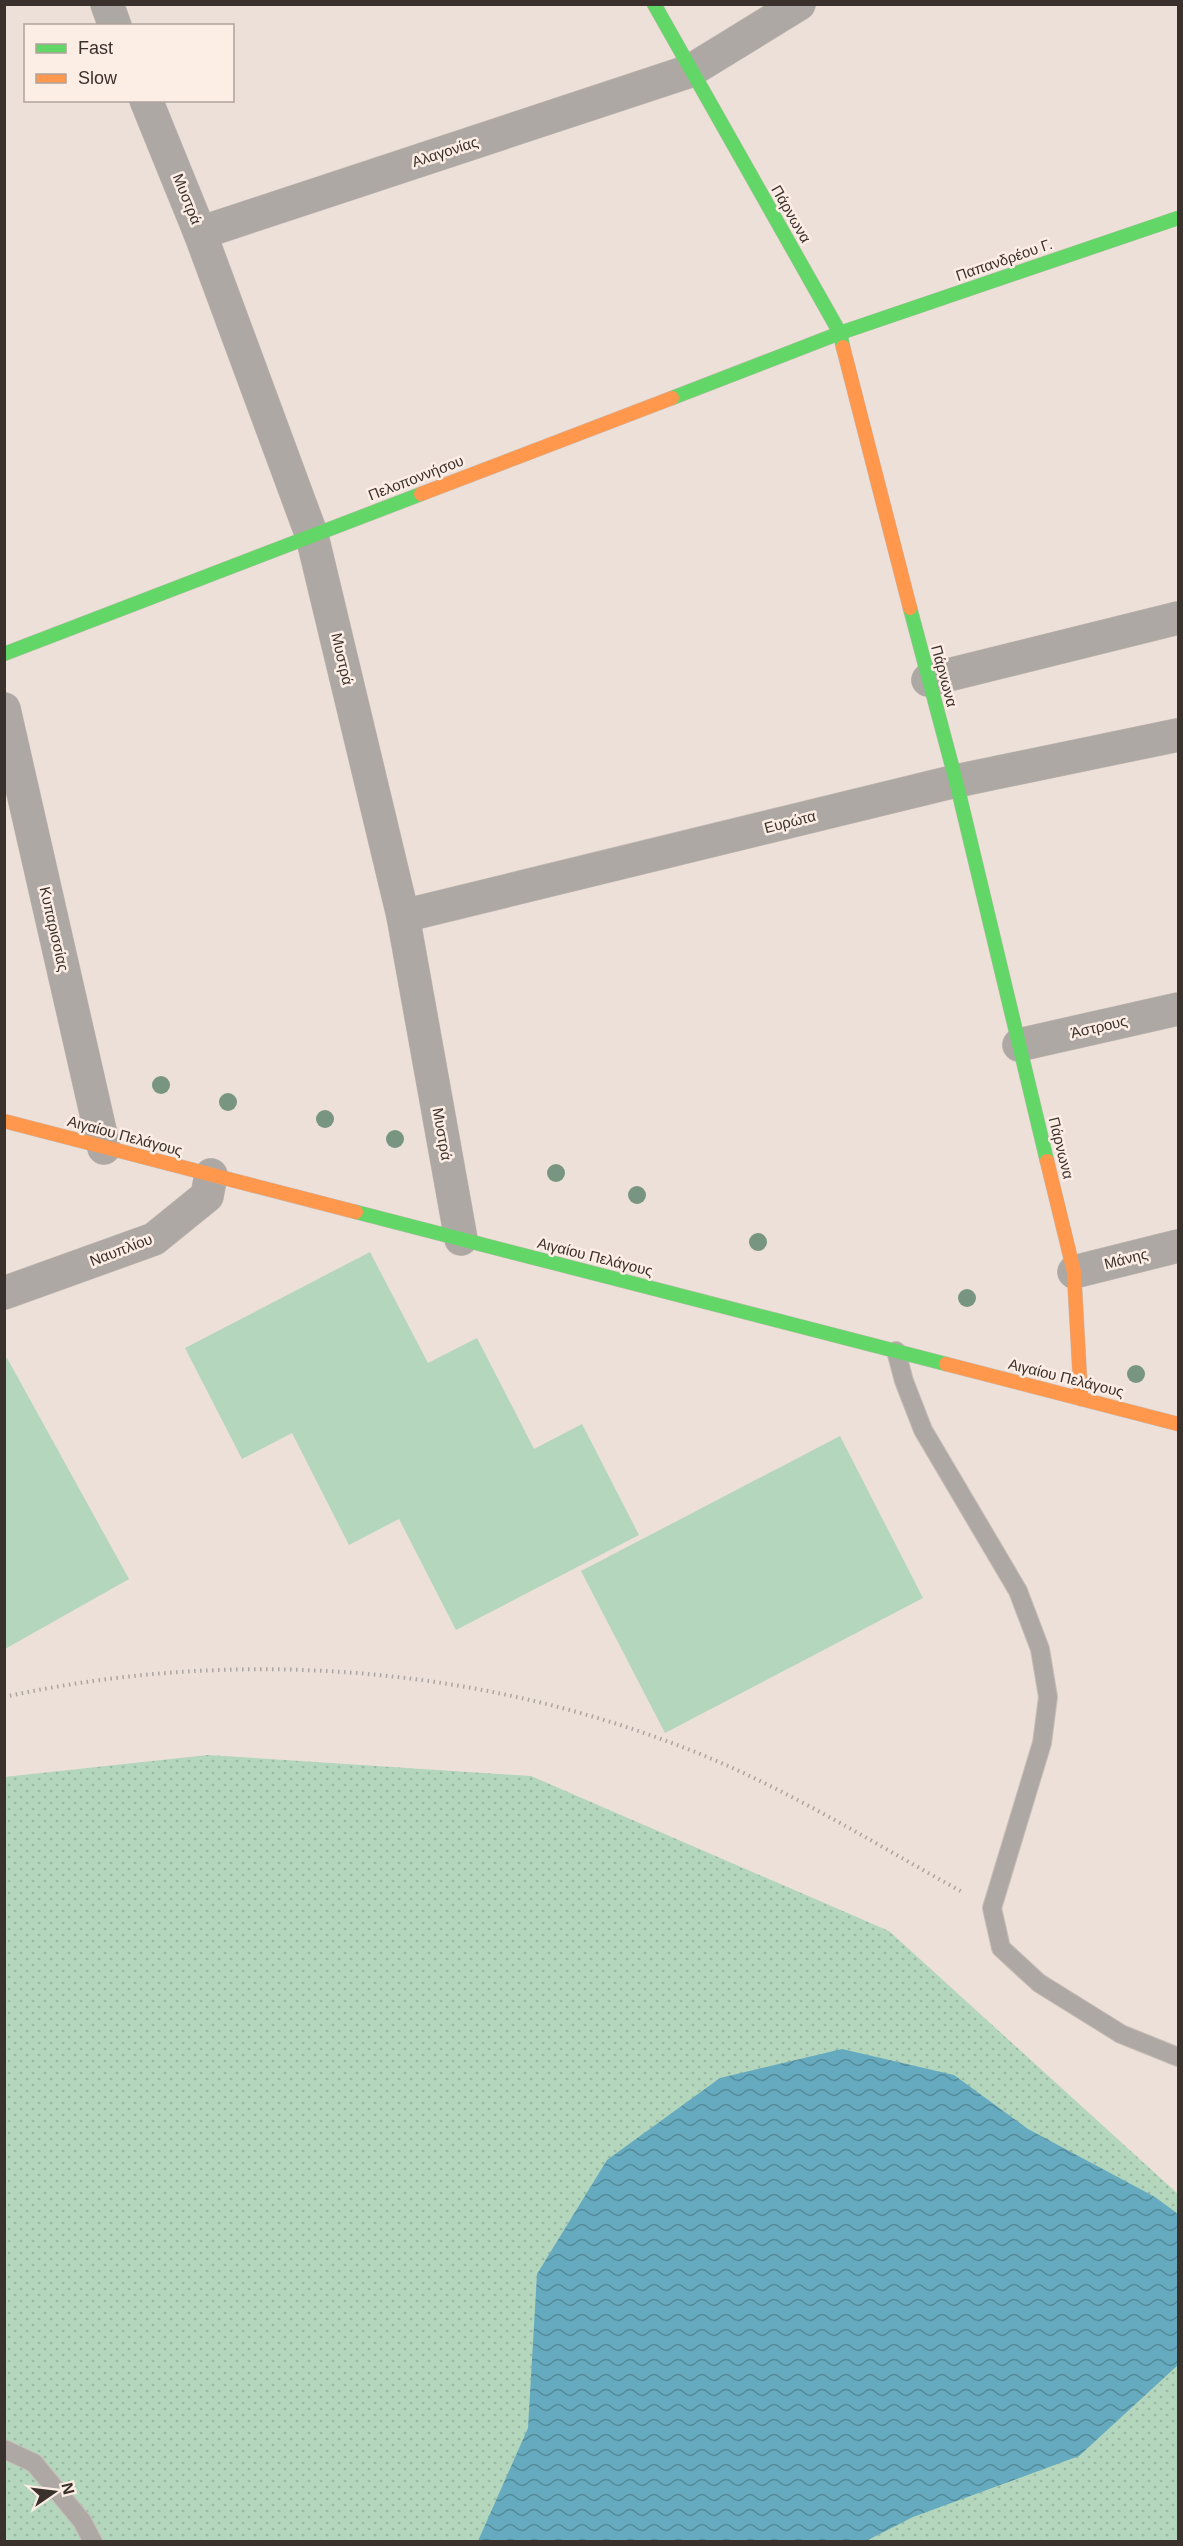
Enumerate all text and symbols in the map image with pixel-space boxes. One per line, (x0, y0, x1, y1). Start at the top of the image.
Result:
legend (24, 24, 234, 102)
text: Fast (78, 38, 113, 58)
text: Slow (78, 68, 118, 88)
street label: Αλαγονίας (410, 133, 480, 170)
street label: Μυστρά (170, 171, 205, 227)
street label: Πάρνωνα (768, 182, 815, 246)
street label: Παπανδρέου Γ. (953, 235, 1054, 284)
street label: Πελοποννήσου (366, 452, 466, 503)
street label: Μυστρά (328, 631, 357, 687)
street label: Πάρνωνα (928, 643, 961, 709)
street label: Ευρώτα (762, 807, 818, 836)
street label: Κυπαρισσίας (36, 885, 73, 973)
street label: Άστρους (1069, 1012, 1129, 1041)
street label: Μυστρά (430, 1106, 456, 1162)
street label: Αιγαίου Πελάγους (66, 1112, 184, 1159)
street label: Πάρνωνα (1046, 1115, 1077, 1181)
street label: Ναυπλίου (87, 1230, 154, 1269)
street label: Αιγαίου Πελάγους (536, 1234, 655, 1279)
street label: Μάνης (1102, 1245, 1149, 1272)
street label: Αιγαίου Πελάγους (1007, 1355, 1126, 1400)
north arrow (24, 2462, 84, 2522)
text: N (58, 2481, 78, 2496)

